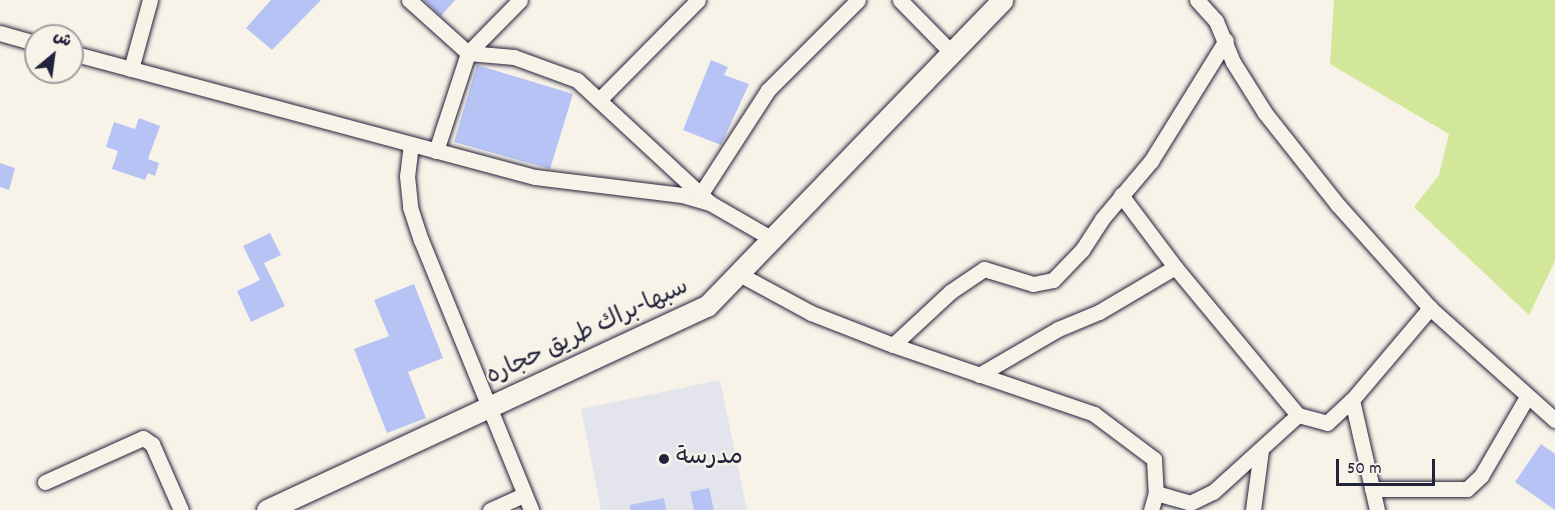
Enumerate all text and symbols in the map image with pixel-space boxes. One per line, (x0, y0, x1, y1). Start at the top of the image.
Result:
north arrow (24, 24, 84, 84)
text: ش (49, 25, 75, 54)
street label: سبها-براك طريق حجاره (482, 274, 694, 392)
place label: مدرسة (676, 445, 743, 473)
scale bar (1339, 447, 1438, 485)
marker: مدرسة (657, 452, 671, 466)
text: 50 m (1347, 457, 1382, 482)

